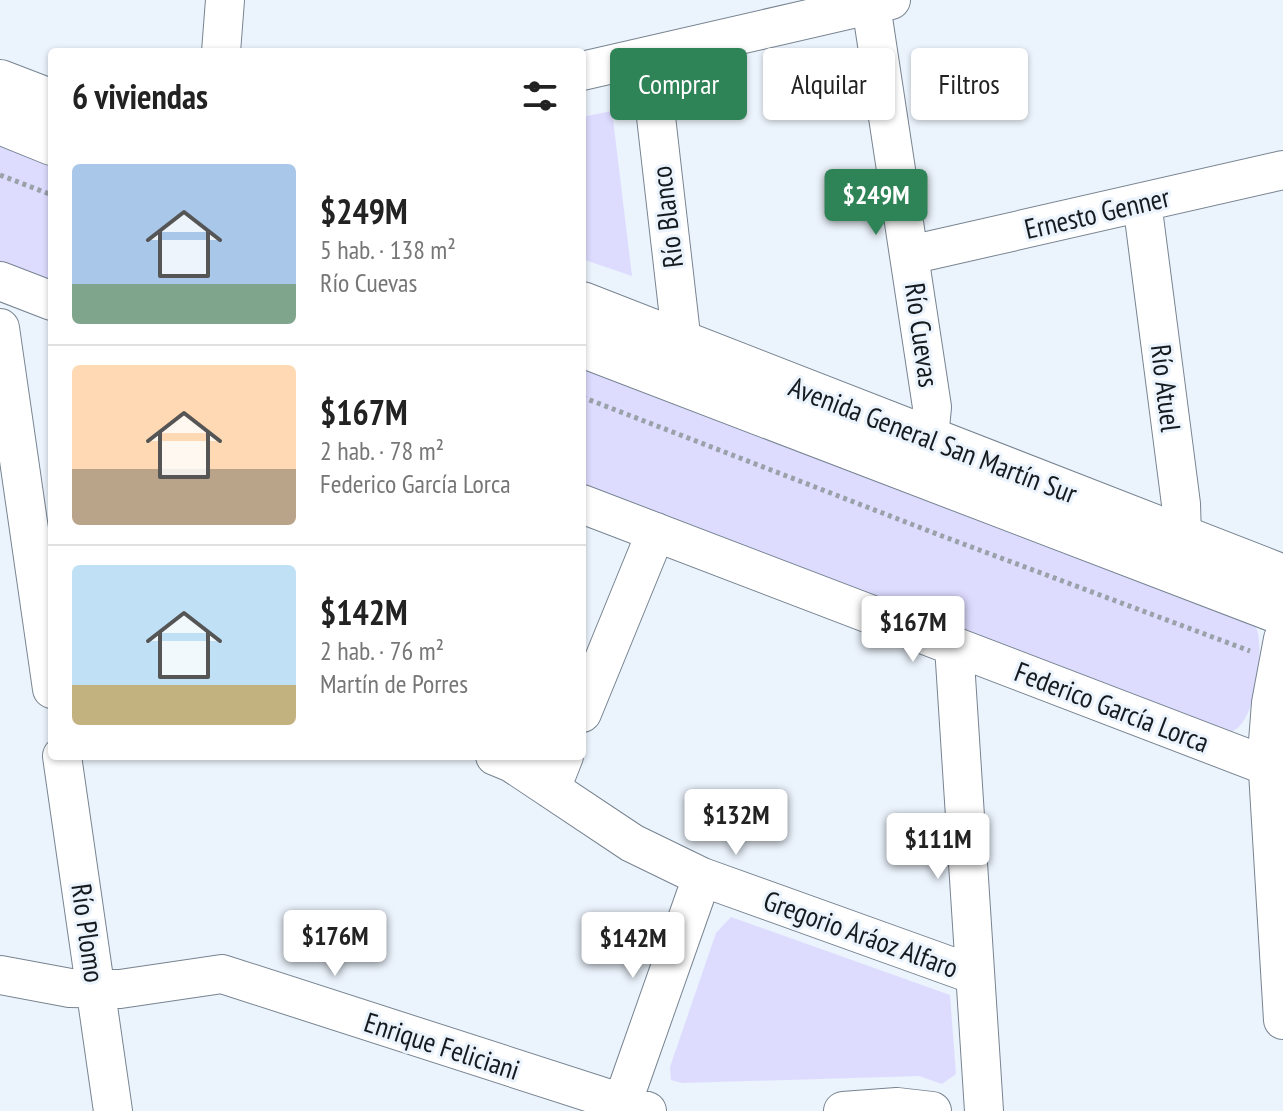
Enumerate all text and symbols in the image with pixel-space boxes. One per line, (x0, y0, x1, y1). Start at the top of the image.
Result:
chip: Comprar (610, 48, 747, 120)
chip: Alquilar (763, 48, 895, 120)
chip: Filtros (911, 48, 1028, 120)
text: 6 viviendas (72, 74, 208, 118)
icon: filters (518, 74, 562, 118)
street label: Río Blanco (642, 164, 691, 270)
pin: $249M (820, 169, 932, 237)
text: $249M (843, 178, 909, 211)
street label: Ernesto Genner (1021, 178, 1173, 247)
text: $249M (320, 189, 408, 233)
icon: home (136, 196, 232, 292)
text: 5 hab. · 138 m² (320, 233, 456, 266)
text: Río Cuevas (320, 266, 417, 299)
street label: Río Cuevas (897, 280, 948, 389)
street label: Río Atuel (1143, 342, 1190, 434)
street label: Avenida General San Martín Sur (784, 368, 1083, 512)
text: $167M (320, 390, 408, 434)
icon: home (136, 397, 232, 493)
text: 2 hab. · 78 m² (320, 434, 444, 467)
text: Federico García Lorca (320, 467, 511, 500)
text: $142M (320, 590, 408, 634)
pin: $167M (857, 596, 969, 664)
icon: home (136, 597, 232, 693)
text: $167M (880, 605, 946, 638)
text: 2 hab. · 76 m² (320, 634, 444, 667)
street label: Federico García Lorca (1010, 652, 1215, 761)
text: Martín de Porres (320, 667, 468, 700)
pin: $132M (680, 789, 792, 857)
text: $132M (703, 798, 769, 831)
pin: $111M (882, 813, 994, 881)
text: $111M (905, 822, 971, 855)
street label: Río Plomo (63, 881, 114, 985)
street label: Gregorio Aráoz Alfaro (759, 881, 964, 986)
pin: $176M (279, 910, 391, 978)
pin: $142M (577, 912, 689, 980)
text: $176M (302, 919, 368, 952)
text: $142M (600, 921, 666, 954)
street label: Enrique Feliciani (360, 1003, 525, 1088)

